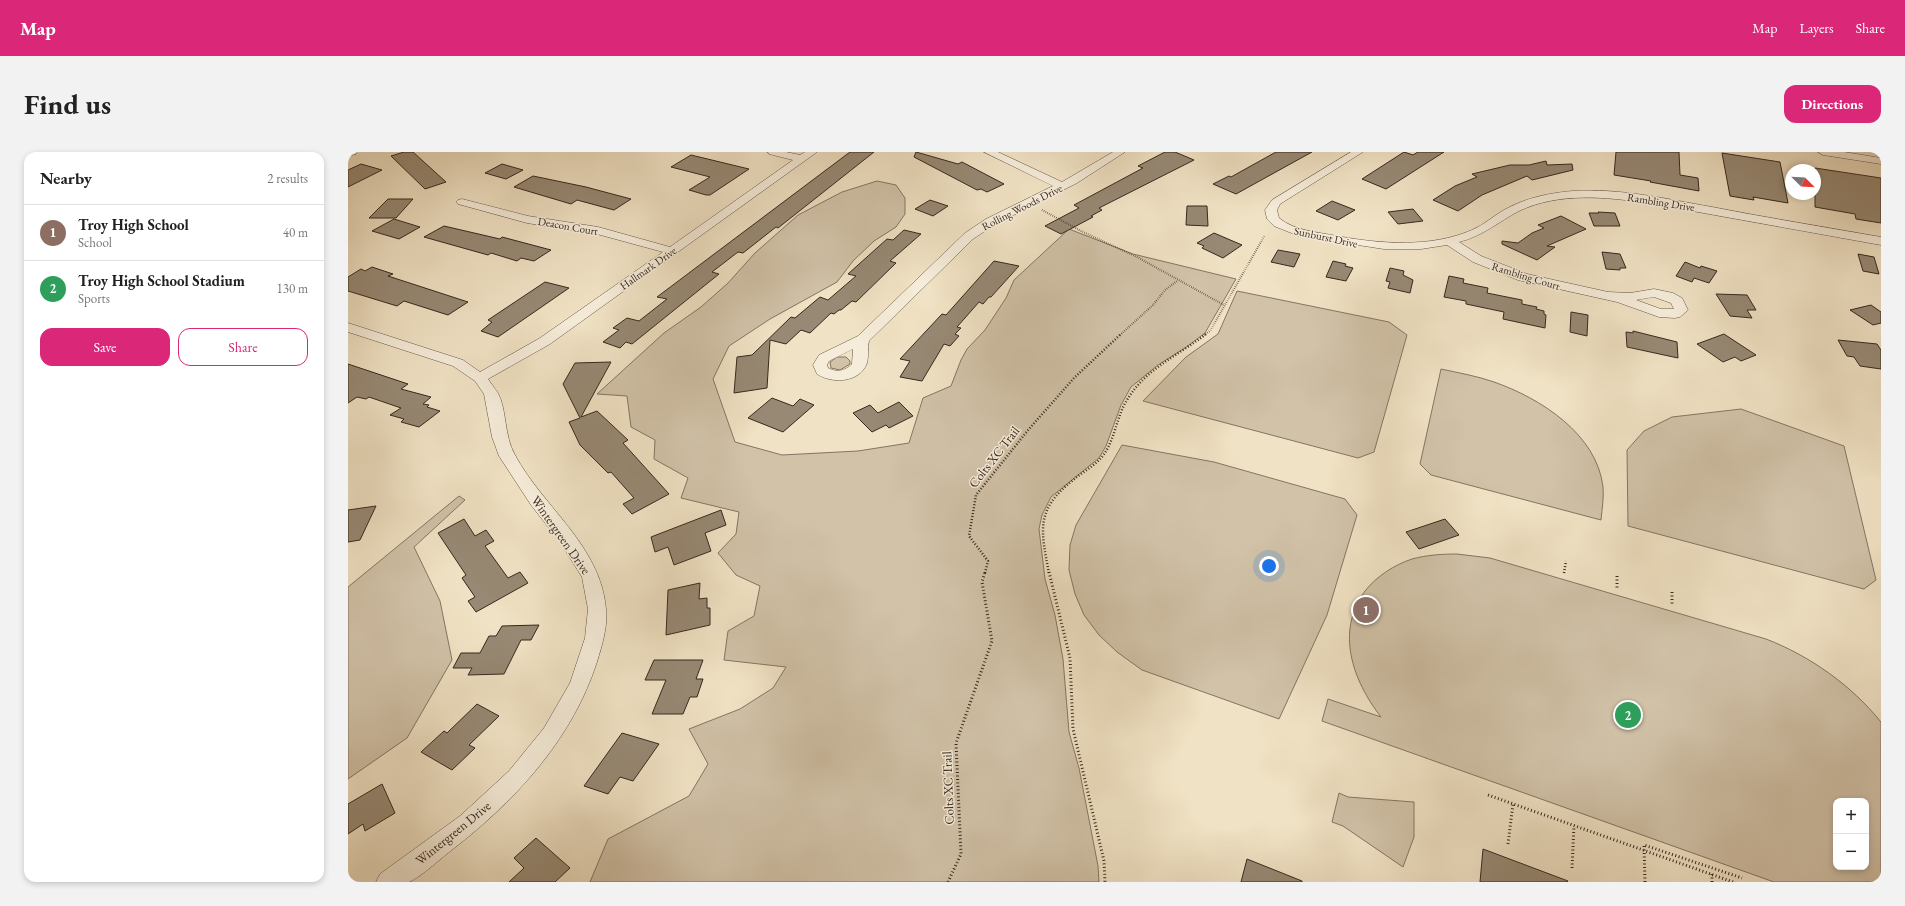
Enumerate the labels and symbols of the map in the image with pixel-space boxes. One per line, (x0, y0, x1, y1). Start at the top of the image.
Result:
north arrow (1785, 164, 1821, 200)
street label: Rolling Woods Drive (979, 180, 1065, 233)
street label: Rambling Drive (1626, 190, 1696, 214)
street label: Deacon Court (537, 214, 600, 238)
street label: Sunburst Drive (1293, 223, 1360, 251)
street label: Hallmark Drive (617, 243, 680, 293)
street label: Rambling Court (1490, 259, 1562, 293)
street label: Colts XC Trail (965, 423, 1023, 491)
street label: Wintergreen Drive (528, 492, 594, 578)
your location (1259, 556, 1279, 576)
pin: 1 (1353, 595, 1379, 625)
pin: 2 (1615, 700, 1641, 730)
street label: Colts XC Trail (938, 751, 958, 825)
street label: Wintergreen Drive (412, 797, 494, 869)

